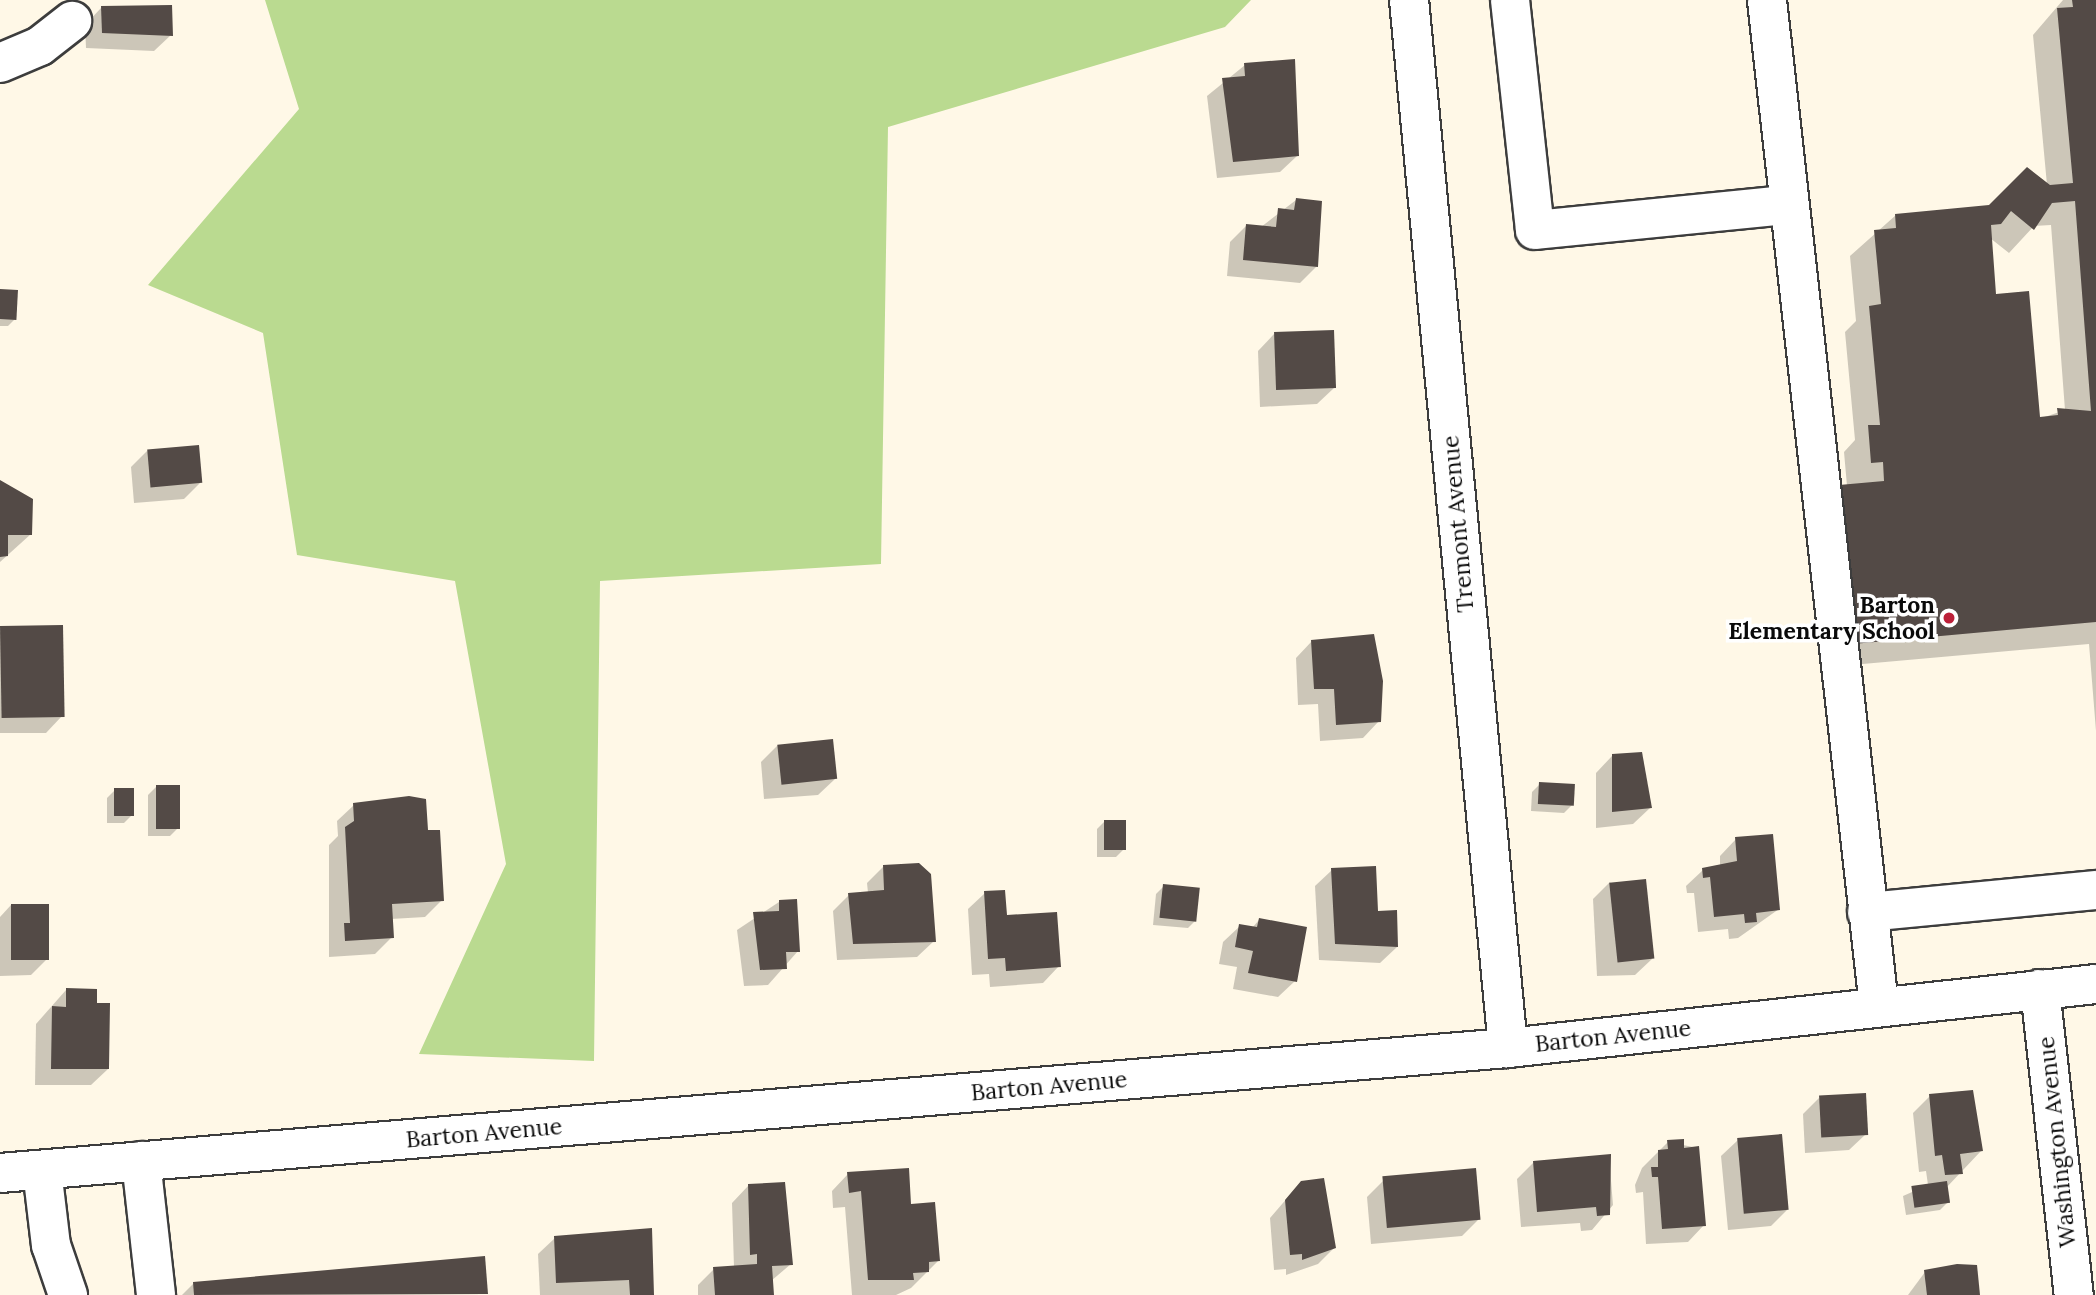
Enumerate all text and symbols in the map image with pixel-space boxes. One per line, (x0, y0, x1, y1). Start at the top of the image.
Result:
street label: Tremont Avenue (1437, 434, 1479, 614)
place label: Barton Elementary School (1728, 591, 1935, 645)
marker: Barton Elementary School (1941, 610, 1957, 626)
street label: Barton Avenue (1534, 1014, 1692, 1058)
street label: Washington Avenue (2032, 1035, 2082, 1249)
street label: Barton Avenue (970, 1065, 1128, 1107)
street label: Barton Avenue (405, 1112, 563, 1154)

